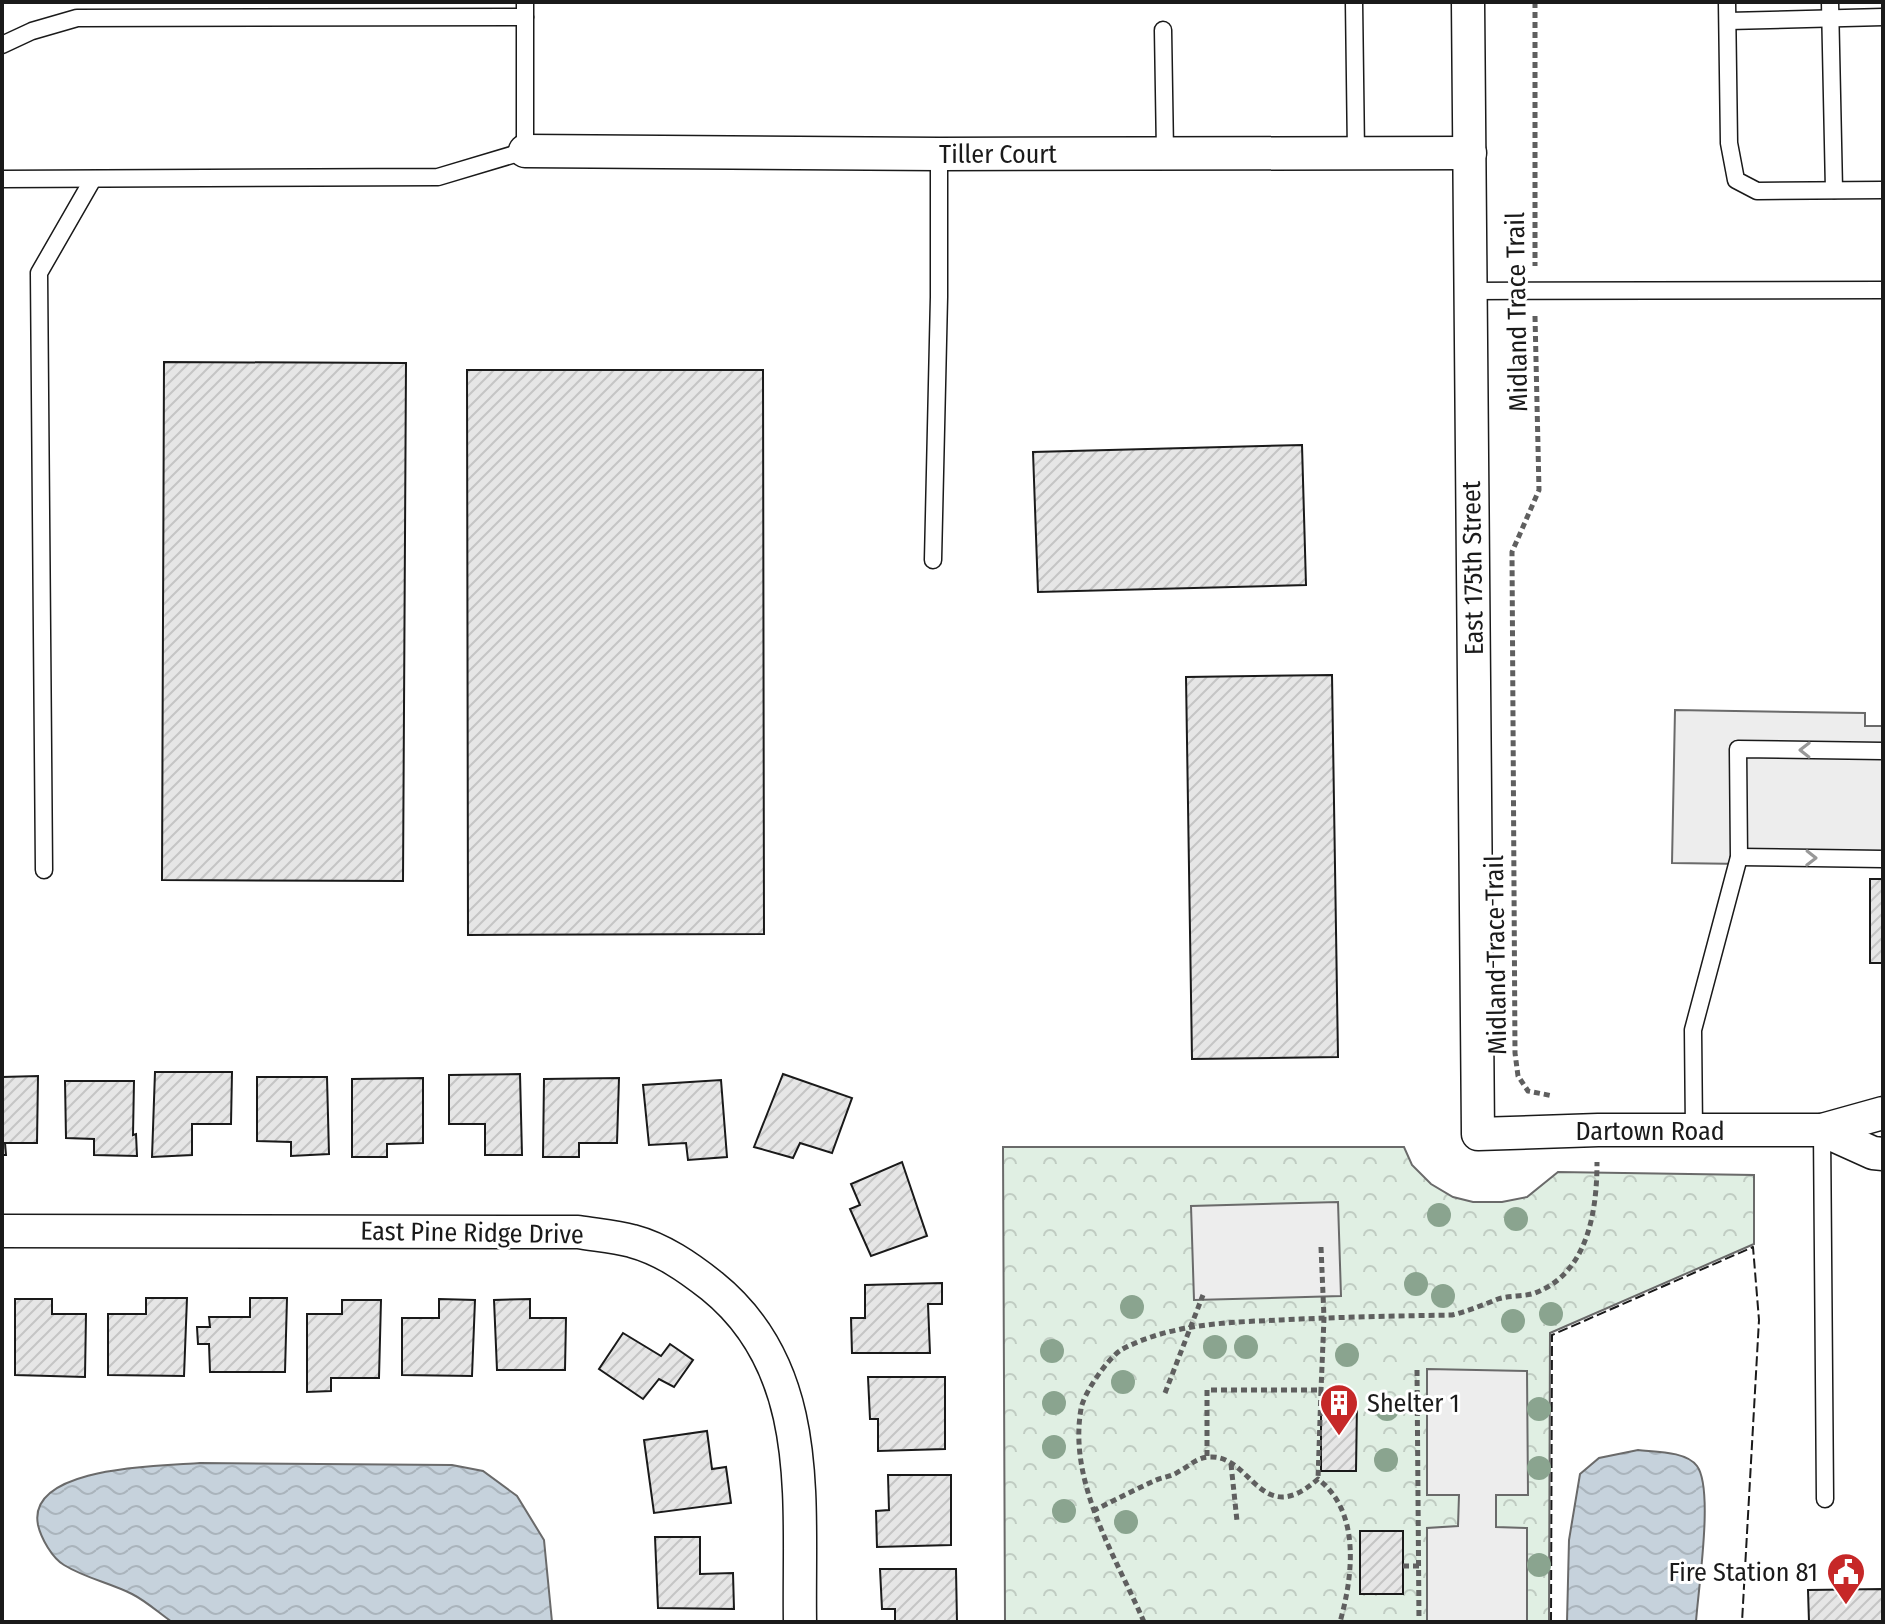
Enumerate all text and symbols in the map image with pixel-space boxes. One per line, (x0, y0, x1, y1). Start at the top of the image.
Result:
street label: Tiller Court (939, 139, 1057, 170)
street label: Midland Trace Trail (1500, 212, 1534, 412)
street label: East 175th Street (1456, 480, 1490, 655)
one-way arrow (1798, 741, 1811, 759)
one-way arrow (1805, 849, 1818, 867)
street label: Midland Trace Trail (1479, 855, 1513, 1055)
street label: Dartown Road (1575, 1116, 1725, 1147)
street label: East Pine Ridge Drive (360, 1216, 584, 1250)
building icon: Shelter 1 (1318, 1382, 1360, 1437)
place label: Shelter 1 (1367, 1388, 1460, 1419)
public building icon: Fire Station 81 (1825, 1551, 1867, 1606)
place label: Fire Station 81 (1669, 1557, 1818, 1588)

